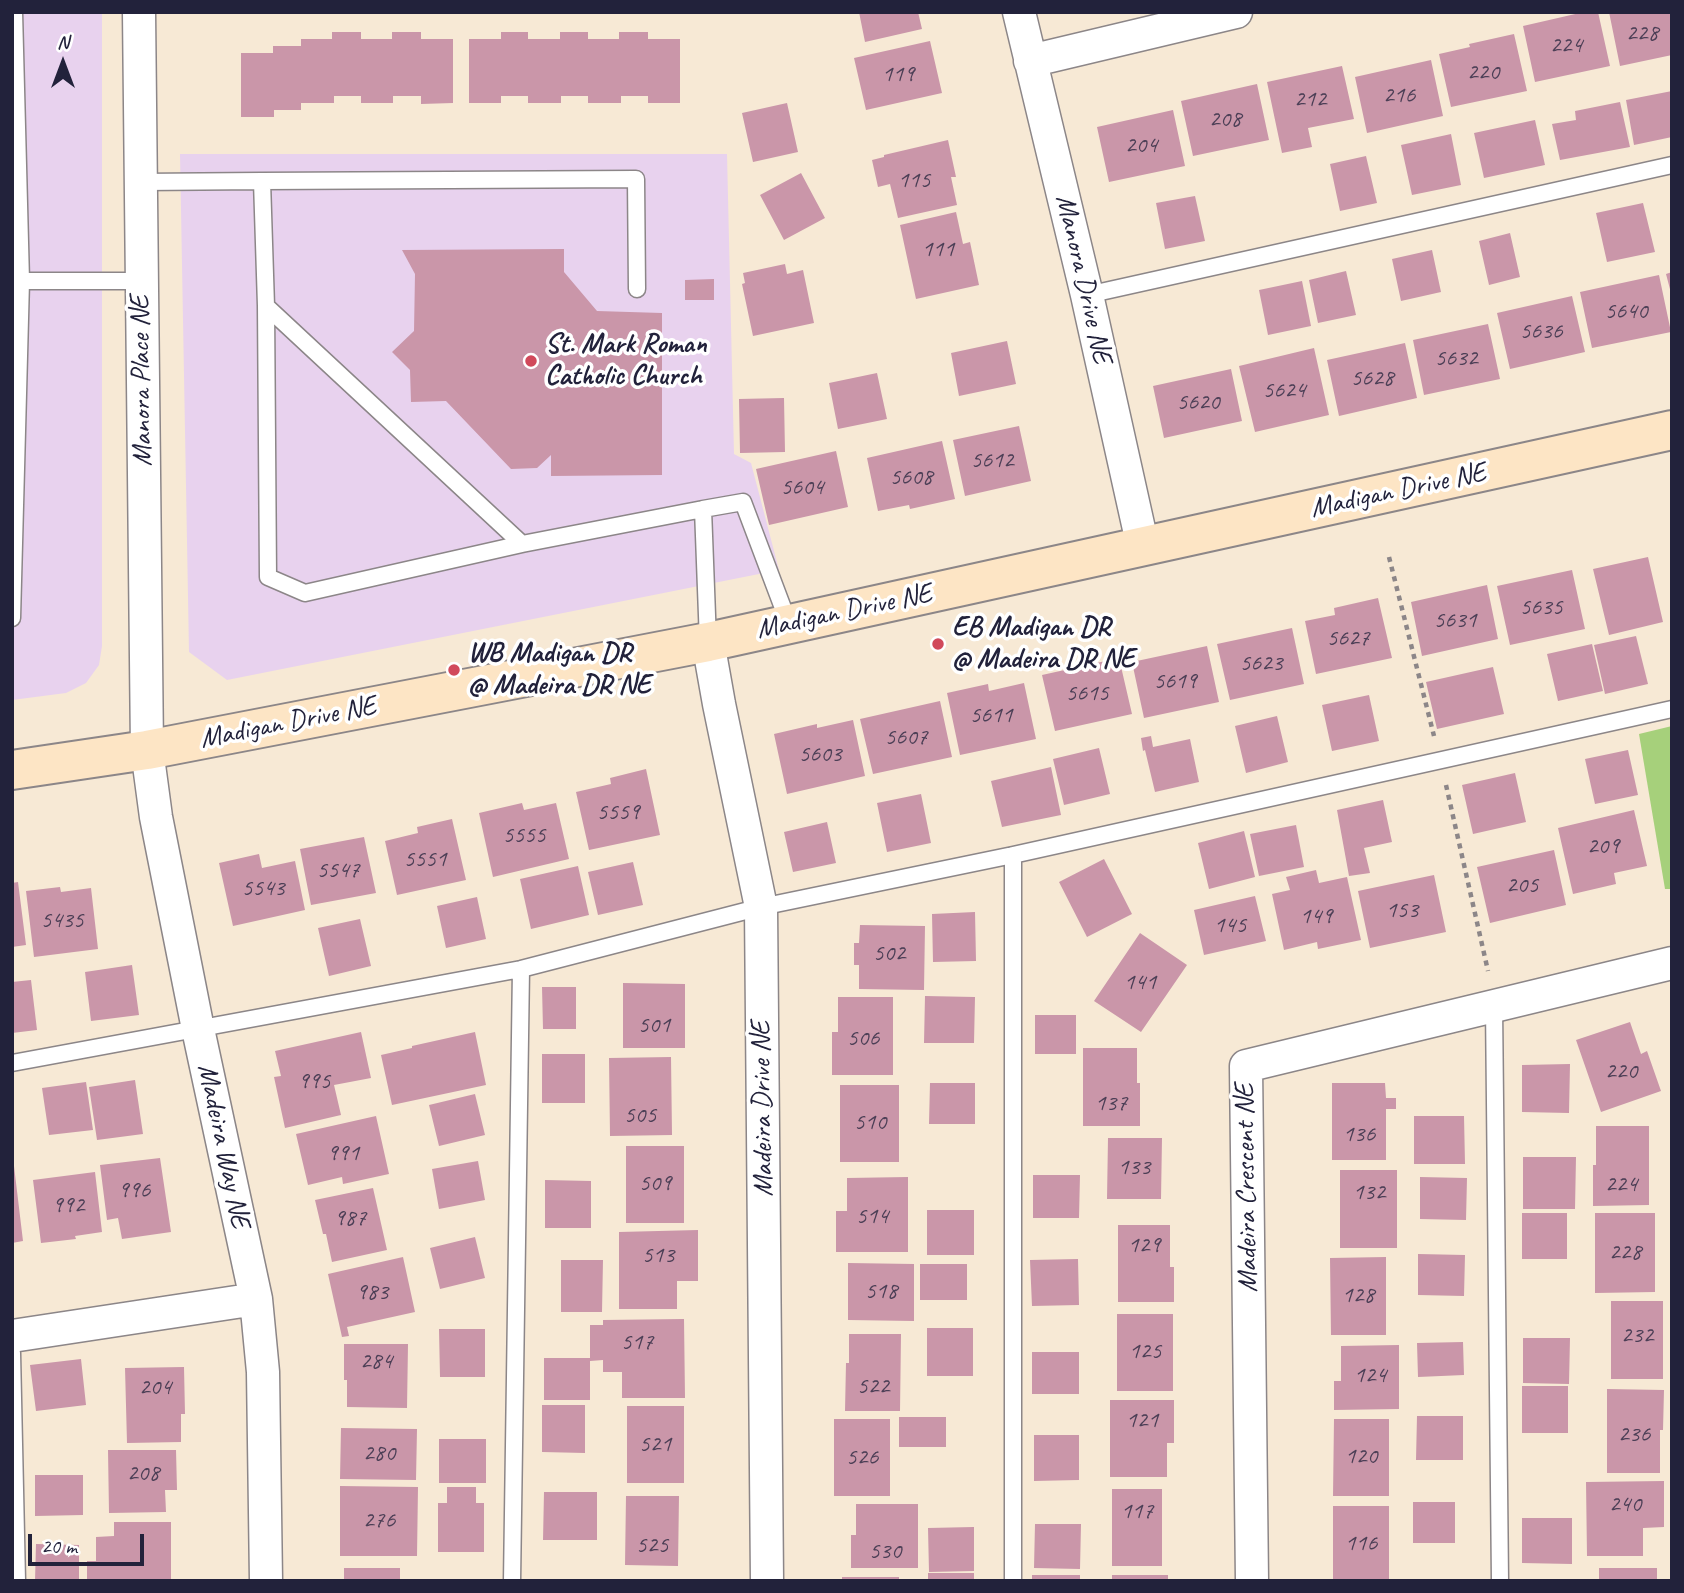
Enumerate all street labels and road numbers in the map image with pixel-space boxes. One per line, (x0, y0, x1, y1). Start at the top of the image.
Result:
street label: Manora Drive NE (1047, 191, 1119, 367)
street label: Manora Place NE (124, 295, 160, 467)
street label: Madigan Drive NE (1307, 456, 1489, 526)
street label: Madigan Drive NE (753, 577, 935, 647)
street label: Madigan Drive NE (197, 690, 379, 756)
street label: Madeira Drive NE (745, 1021, 781, 1197)
street label: Madeira Way NE (189, 1061, 257, 1231)
street label: Madeira Crescent NE (1228, 1083, 1266, 1293)

